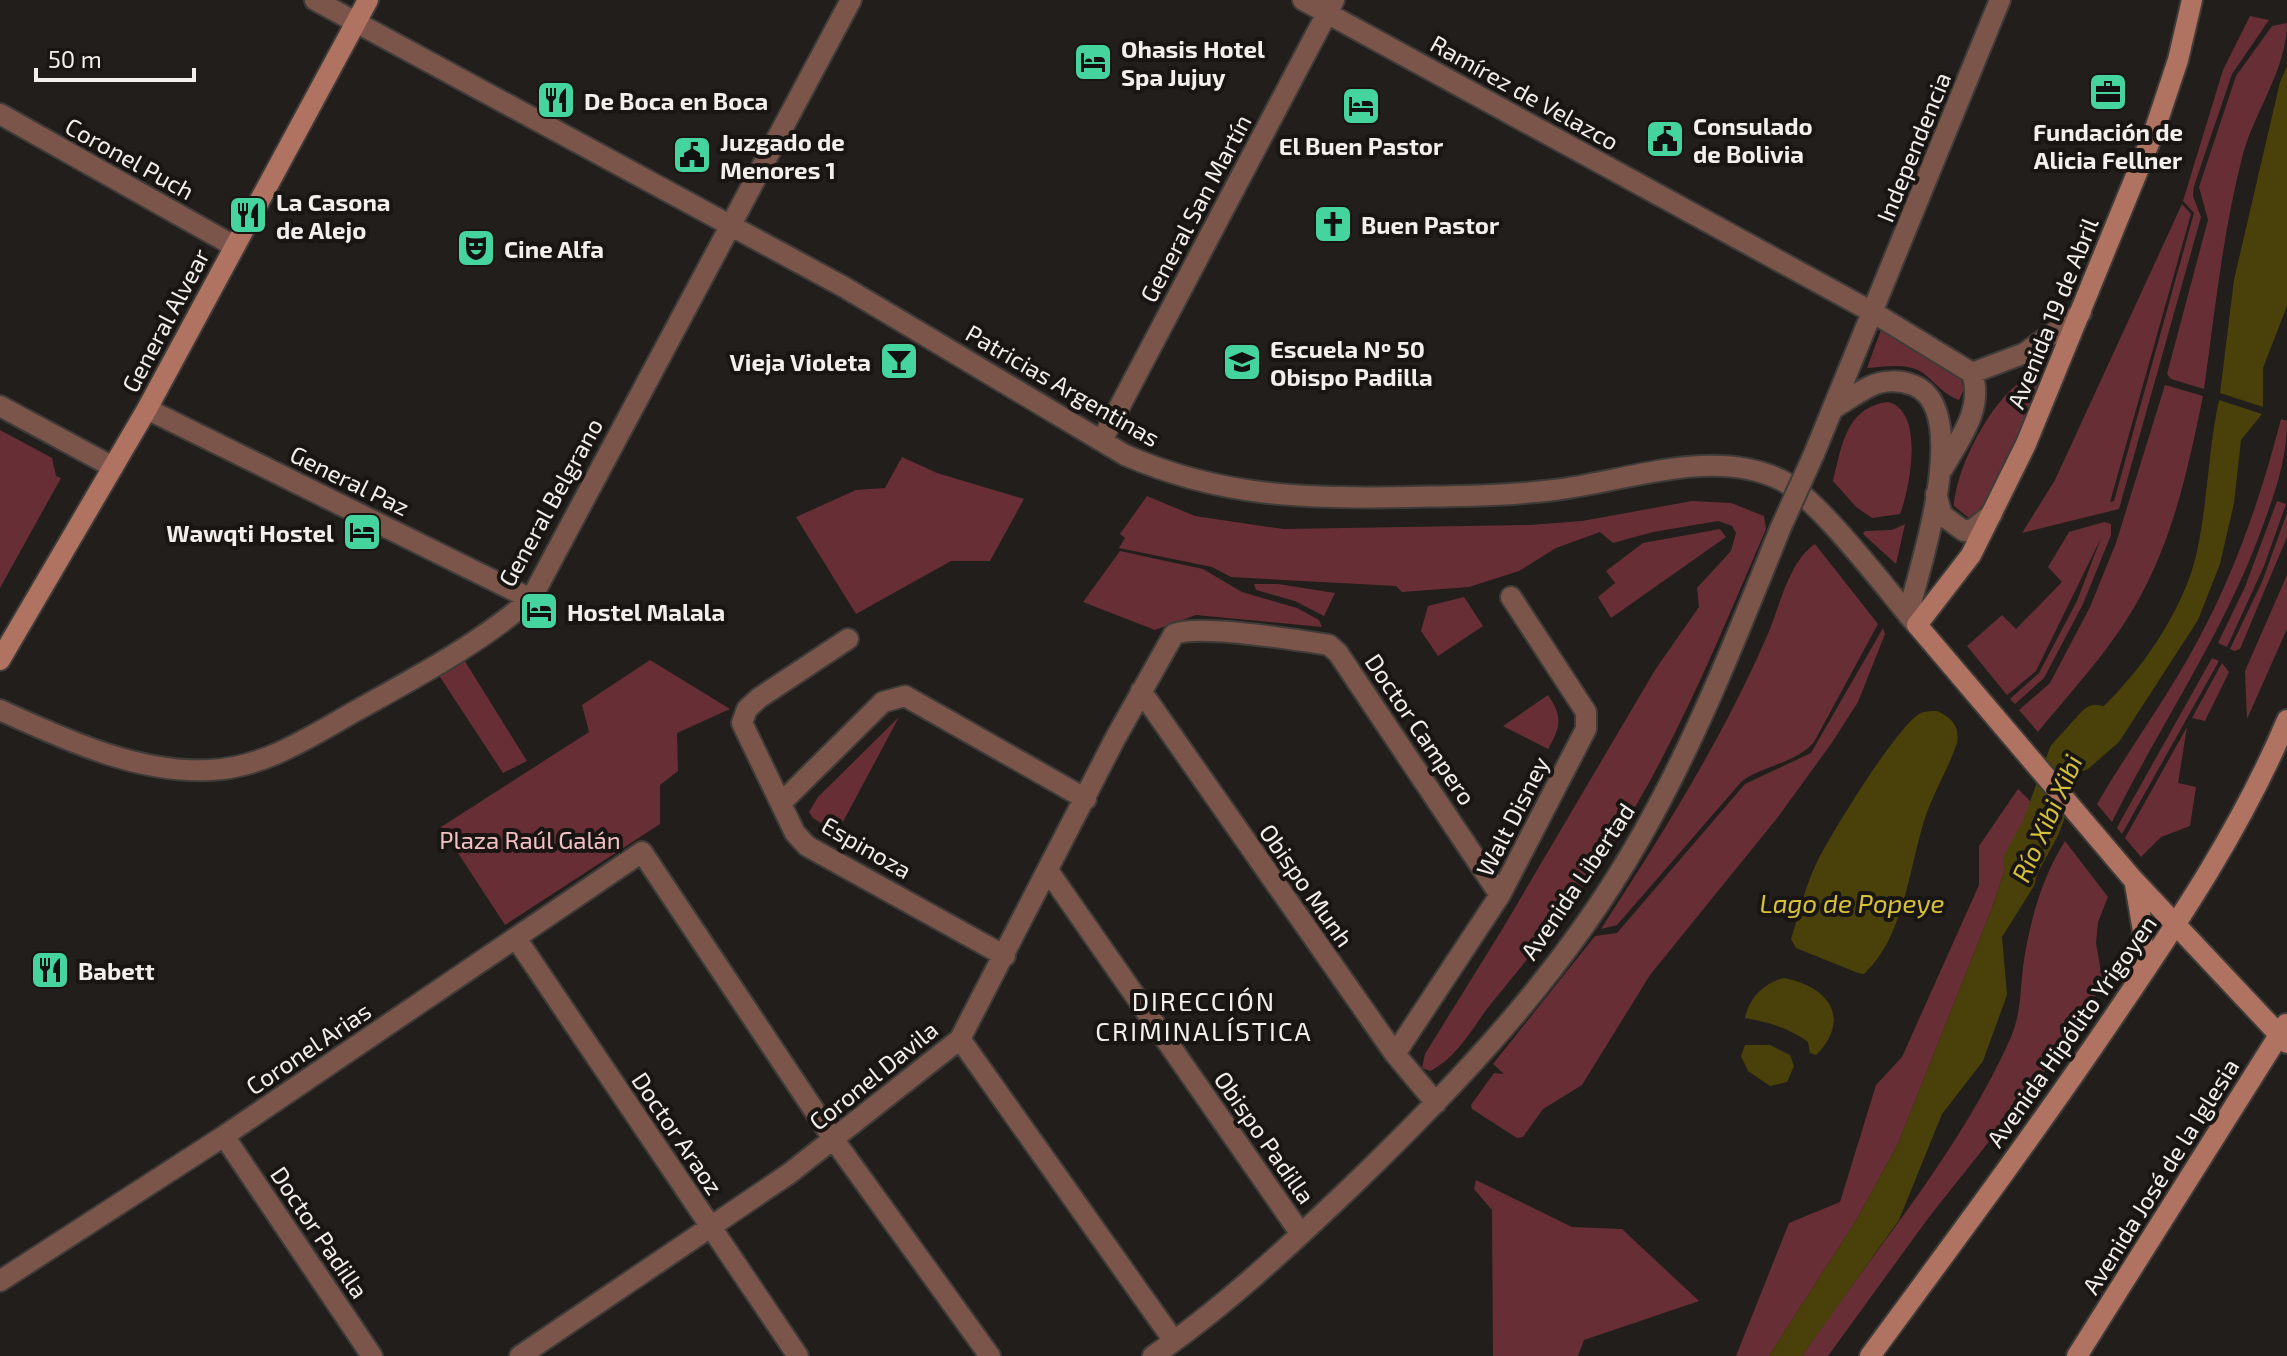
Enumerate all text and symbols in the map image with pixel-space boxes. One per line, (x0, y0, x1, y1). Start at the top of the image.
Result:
street label: Ramírez de Velazco (1426, 28, 1624, 156)
scale bar (36, 32, 194, 82)
place label: Ohasis Hotel Spa Jujuy (1121, 34, 1265, 91)
hotel icon: Ohasis Hotel Spa Jujuy (1072, 41, 1114, 83)
text: 50 m (48, 44, 102, 73)
street label: Independencia (1870, 68, 1956, 226)
office icon: Fundación de Alicia Fellner (2087, 71, 2129, 113)
restaurant icon: De Boca en Boca (535, 79, 577, 121)
hotel icon: El Buen Pastor (1340, 85, 1382, 127)
place label: De Boca en Boca (584, 86, 768, 115)
street label: General San Martín (1133, 109, 1257, 307)
street label: Coronel Puch (61, 111, 199, 205)
place label: Consulado de Bolivia (1693, 111, 1813, 168)
place label: Fundación de Alicia Fellner (2033, 117, 2183, 174)
public building icon: Consulado de Bolivia (1644, 118, 1686, 160)
place label: Juzgado de Menores 1 (720, 127, 845, 184)
place label: El Buen Pastor (1279, 131, 1444, 160)
public building icon: Juzgado de Menores 1 (671, 134, 713, 176)
place label: La Casona de Alejo (276, 187, 391, 244)
restaurant icon: La Casona de Alejo (227, 194, 269, 236)
church icon: Buen Pastor (1312, 203, 1354, 245)
place label: Buen Pastor (1361, 210, 1500, 239)
street label: Avenida 19 de Abril (2000, 213, 2104, 413)
theatre icon: Cine Alfa (455, 227, 497, 269)
place label: Cine Alfa (504, 234, 604, 263)
street label: General Alvear (115, 243, 215, 397)
street label: Patricias Argentinas (961, 318, 1165, 452)
place label: Escuela Nº 50 Obispo Padilla (1270, 334, 1433, 391)
bar icon: Vieja Violeta (878, 340, 920, 382)
school or university icon: Escuela Nº 50 Obispo Padilla (1221, 341, 1263, 383)
place label: Vieja Violeta (729, 347, 871, 376)
street label: General Belgrano (492, 413, 608, 591)
street label: General Paz (286, 439, 414, 521)
hotel icon: Wawqti Hostel (341, 511, 383, 553)
place label: Wawqti Hostel (166, 518, 334, 547)
hotel icon: Hostel Malala (518, 590, 560, 632)
place label: Hostel Malala (567, 597, 725, 626)
street label: Doctor Campero (1360, 648, 1482, 810)
water label: Río Xibi Xibi (2004, 750, 2088, 886)
street label: Walt Disney (1469, 751, 1555, 881)
street label: Avenida Libertad (1514, 797, 1640, 965)
street label: Espinoza (817, 810, 917, 884)
street label: Obispo Munh (1254, 818, 1360, 952)
park label: Plaza Raúl Galán (439, 825, 621, 854)
water label: Lago de Popeye (1760, 887, 1945, 919)
street label: Avenida Hipólito Yrigoyen (1980, 910, 2162, 1152)
restaurant icon: Babett (29, 949, 71, 991)
place label: Babett (78, 956, 155, 985)
district label: DIRECCIÓN CRIMINALÍSTICA (1095, 985, 1313, 1046)
street label: Coronel Arias (240, 996, 376, 1100)
street label: Coronel Davila (803, 1014, 943, 1136)
street label: Avenida José de la Iglesia (2076, 1053, 2244, 1299)
street label: Obispo Padilla (1209, 1065, 1321, 1209)
street label: Doctor Araoz (626, 1066, 730, 1200)
street label: Doctor Padilla (265, 1160, 375, 1304)

